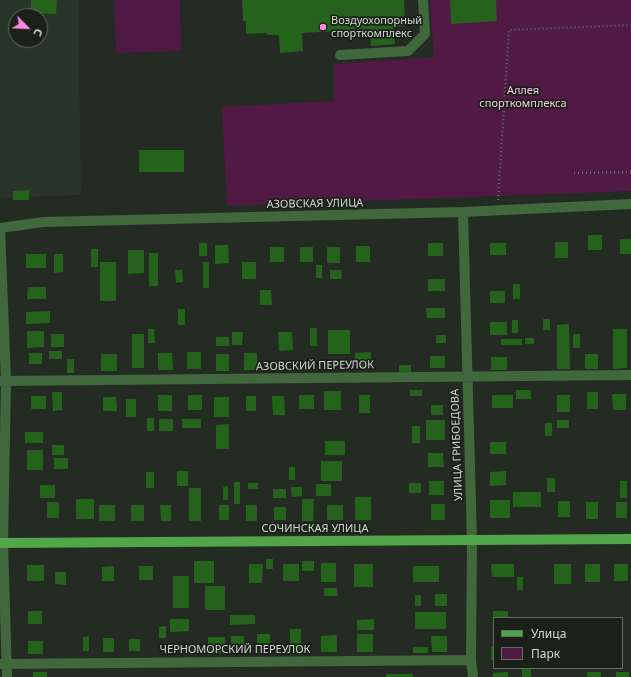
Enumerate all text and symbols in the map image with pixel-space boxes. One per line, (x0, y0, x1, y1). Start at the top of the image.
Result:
north arrow (8, 8, 48, 48)
place label: Воздуохопорный спорткомплекс (331, 14, 422, 40)
marker: Воздуохопорный спорткомплекс (318, 22, 328, 32)
text: С (30, 26, 47, 39)
park label: Аллея спорткомплекса (479, 84, 567, 110)
street label: АЗОВСКАЯ УЛИЦА (267, 197, 363, 211)
street label: АЗОВСКИЙ ПЕРЕУЛОК (256, 358, 374, 374)
street label: УЛИЦА ГРИБОЕДОВА (448, 389, 466, 501)
street label: СОЧИНСКАЯ УЛИЦА (262, 522, 368, 536)
legend (493, 617, 623, 669)
text: Улица (531, 625, 566, 642)
street label: ЧЕРНОМОРСКИЙ ПЕРЕУЛОК (160, 643, 310, 657)
text: Парк (531, 645, 560, 662)

